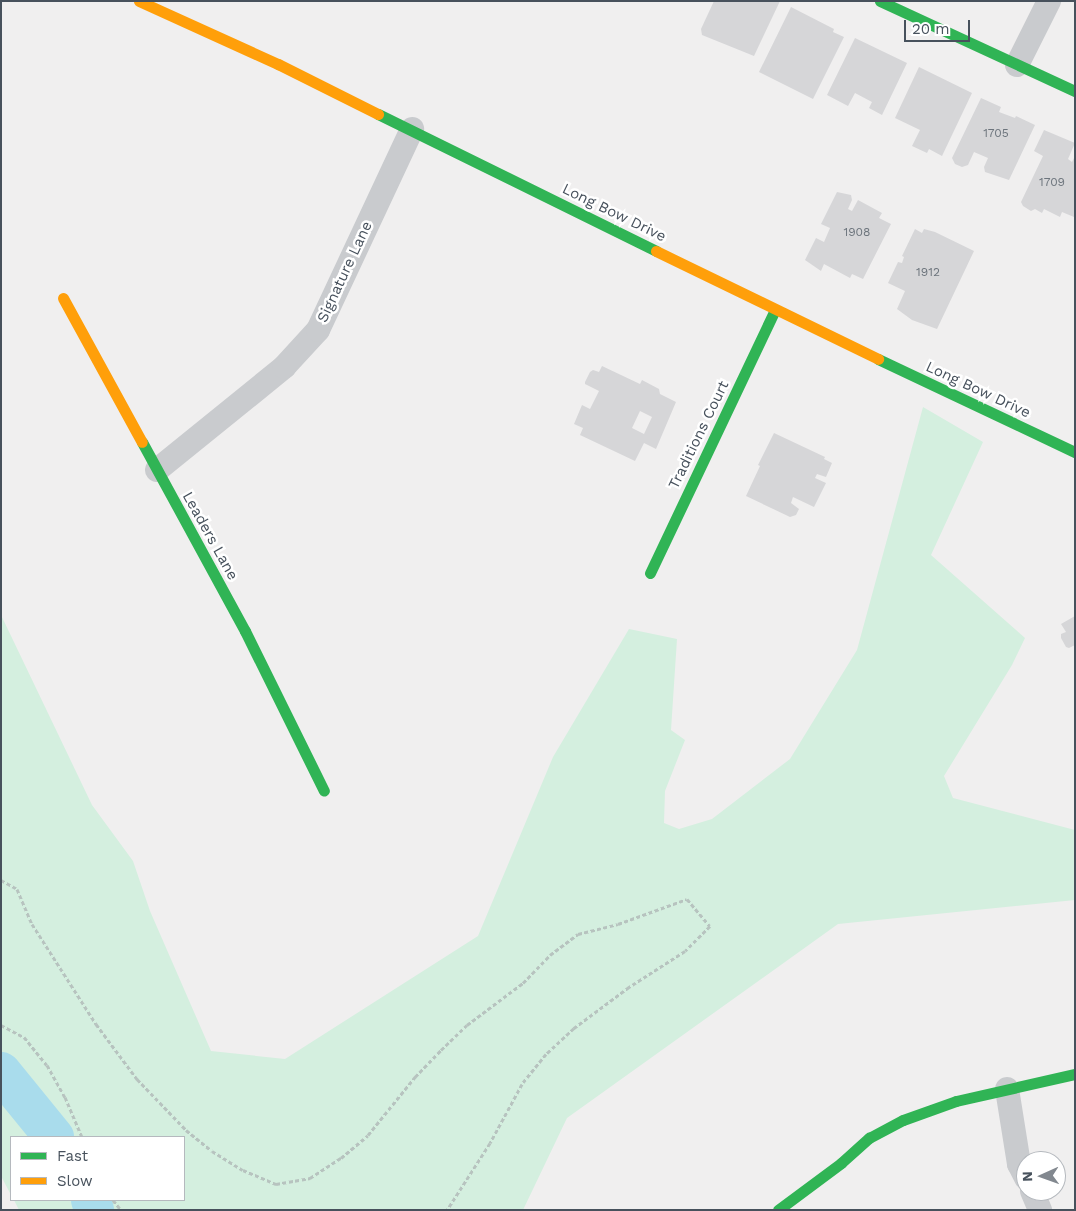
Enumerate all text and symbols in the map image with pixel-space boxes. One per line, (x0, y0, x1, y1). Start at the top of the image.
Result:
scale bar (906, 10, 972, 42)
text: 20 m (912, 20, 950, 38)
house number: 1705 (983, 127, 1009, 141)
house number: 1709 (1039, 176, 1065, 190)
street label: Long Bow Drive (559, 180, 669, 246)
street label: Signature Lane (314, 219, 376, 325)
house number: 1908 (844, 226, 870, 240)
house number: 1912 (916, 266, 940, 280)
street label: Long Bow Drive (923, 358, 1033, 422)
street label: Traditions Court (665, 378, 733, 492)
street label: Leaders Lane (178, 489, 242, 583)
legend (10, 1136, 185, 1201)
text: Fast (57, 1147, 88, 1165)
north arrow (1016, 1151, 1066, 1201)
text: N (1019, 1171, 1035, 1182)
text: Slow (57, 1172, 93, 1190)

